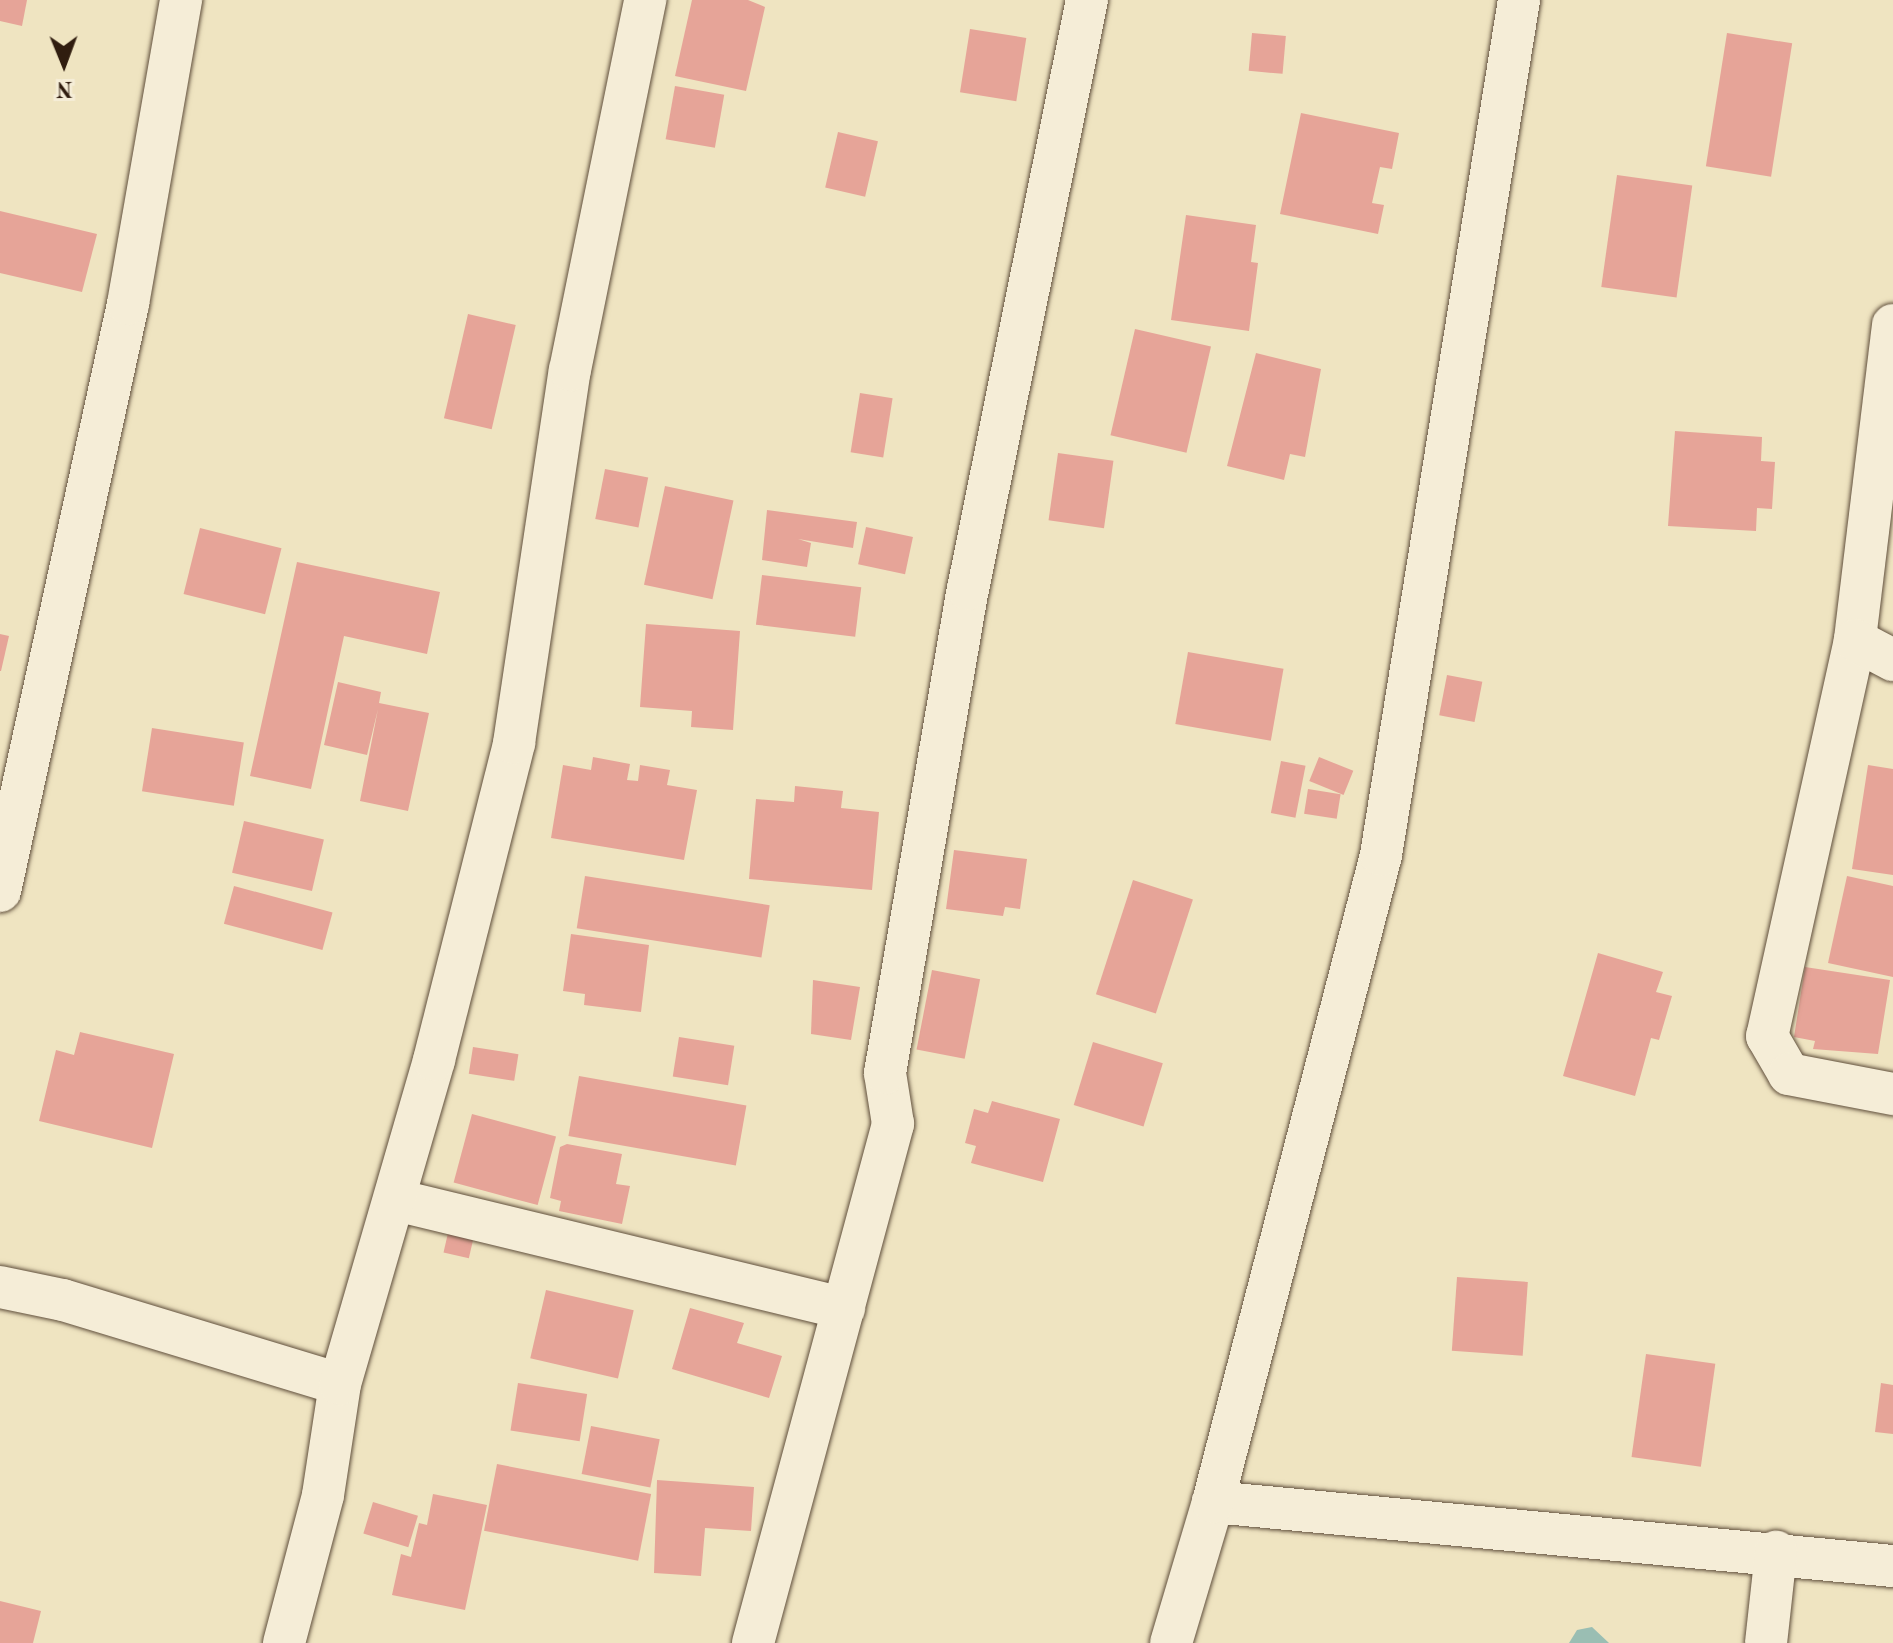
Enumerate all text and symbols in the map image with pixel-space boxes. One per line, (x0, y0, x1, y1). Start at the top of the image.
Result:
north arrow (24, 24, 104, 104)
text: N (56, 77, 73, 99)

